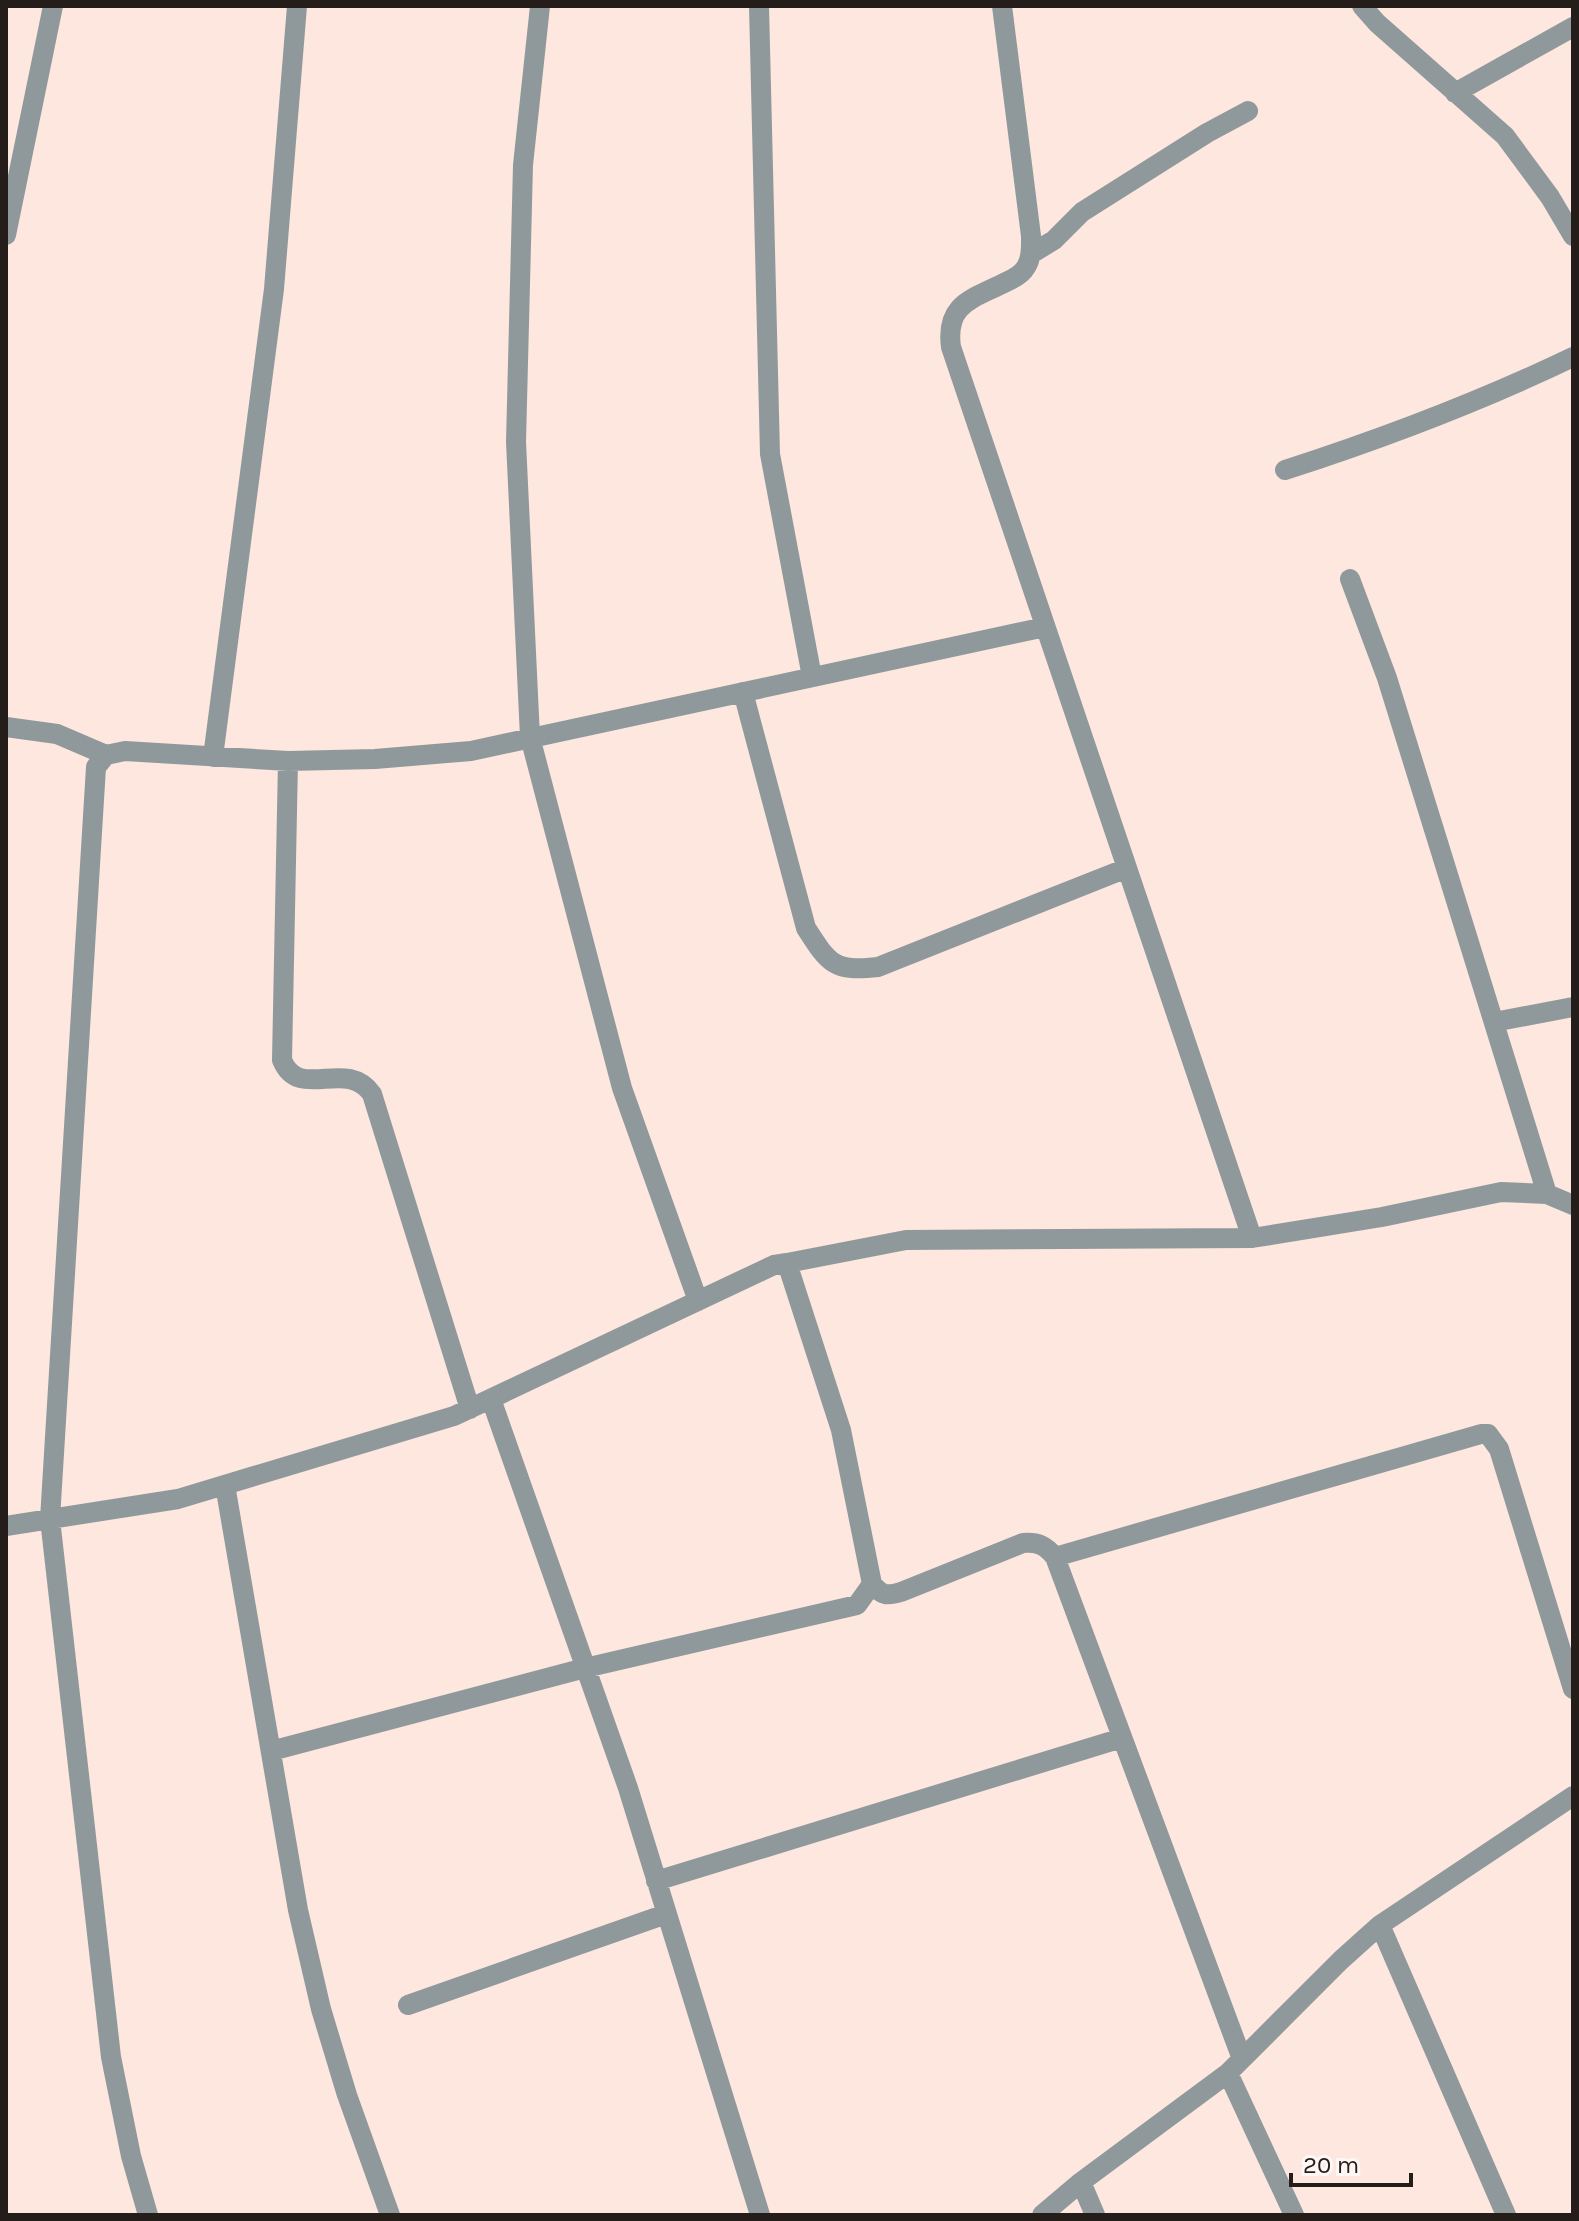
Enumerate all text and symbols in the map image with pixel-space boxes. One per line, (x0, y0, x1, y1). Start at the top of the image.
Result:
scale bar (1291, 2137, 1411, 2187)
text: 20 m (1303, 2151, 1359, 2179)

